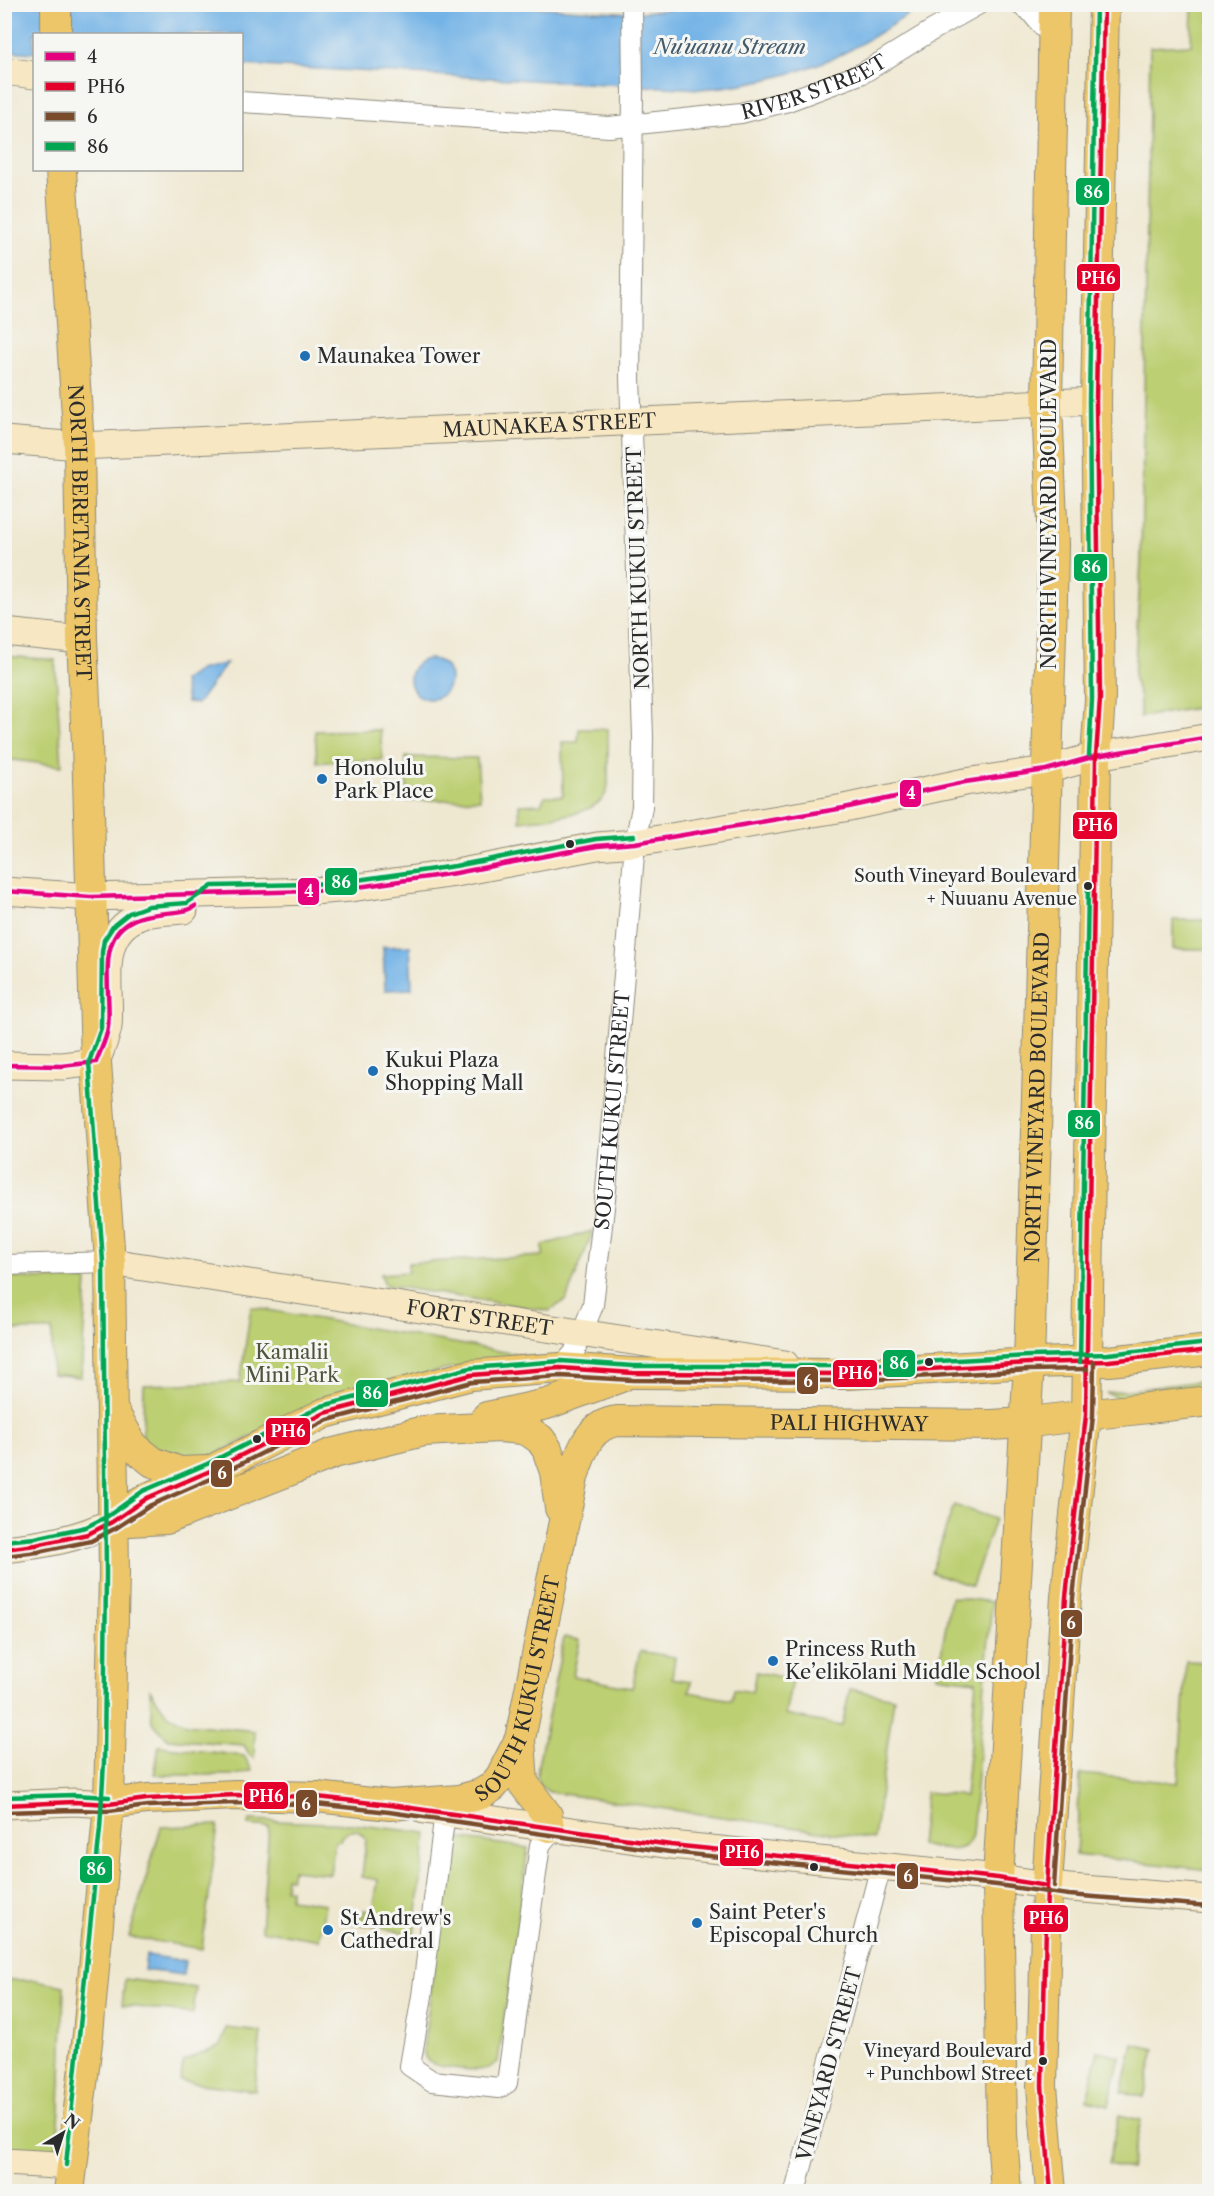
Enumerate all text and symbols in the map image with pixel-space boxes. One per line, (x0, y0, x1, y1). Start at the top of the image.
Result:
legend (33, 33, 243, 171)
water label: Nu'uanu Stream (652, 34, 806, 59)
text: 4 (87, 46, 97, 68)
street label: RIVER STREET (739, 49, 891, 124)
text: PH6 (87, 76, 125, 98)
text: 6 (87, 106, 98, 128)
text: 86 (87, 136, 108, 158)
line badge: 86 (1075, 177, 1110, 206)
text: 86 (1083, 182, 1103, 202)
line badge: PH6 (1076, 263, 1121, 292)
text: PH6 (1080, 268, 1116, 288)
street label: NORTH VINEYARD BOULEVARD (1037, 339, 1061, 669)
place label: Maunakea Tower (317, 344, 481, 368)
marker: Maunakea Tower (298, 349, 312, 363)
street label: NORTH BERETANIA STREET (63, 383, 96, 681)
street label: MAUNAKEA STREET (442, 408, 657, 442)
street label: NORTH KUKUI STREET (622, 446, 654, 690)
line badge: 86 (1073, 553, 1108, 582)
text: 86 (1081, 557, 1101, 577)
place label: Honolulu Park Place (334, 756, 434, 803)
marker: Honolulu Park Place (315, 772, 329, 786)
line badge: 4 (899, 779, 922, 808)
text: 4 (906, 783, 916, 803)
line badge: PH6 (1072, 811, 1118, 840)
text: PH6 (1077, 815, 1113, 835)
unlabelled marker (564, 838, 576, 850)
place label: South Vineyard Boulevard + Nuuanu Avenue (854, 865, 1077, 910)
line badge: 86 (324, 867, 358, 896)
text: 86 (331, 872, 351, 892)
line badge: 4 (297, 877, 320, 906)
marker: South Vineyard Boulevard + Nuuanu Avenue (1082, 880, 1094, 892)
text: 4 (304, 881, 314, 901)
street label: NORTH VINEYARD BOULEVARD (1020, 931, 1054, 1263)
street label: SOUTH KUKUI STREET (590, 989, 635, 1231)
place label: Kukui Plaza Shopping Mall (385, 1048, 523, 1095)
marker: Kukui Plaza Shopping Mall (366, 1064, 380, 1078)
line badge: 86 (1067, 1109, 1101, 1138)
text: 86 (1074, 1113, 1094, 1133)
street label: FORT STREET (405, 1295, 555, 1341)
park label: Kamalii Mini Park (245, 1340, 340, 1387)
line badge: 86 (882, 1349, 916, 1378)
text: 86 (889, 1353, 909, 1373)
unlabelled marker (923, 1356, 935, 1368)
line badge: PH6 (832, 1359, 878, 1388)
text: PH6 (837, 1363, 873, 1383)
line badge: 6 (796, 1366, 819, 1395)
text: 6 (803, 1371, 813, 1391)
line badge: 86 (355, 1379, 389, 1408)
text: 86 (362, 1383, 382, 1403)
street label: PALI HIGHWAY (770, 1411, 929, 1436)
line badge: PH6 (265, 1417, 311, 1446)
text: PH6 (270, 1421, 306, 1441)
unlabelled marker (251, 1433, 263, 1445)
line badge: 6 (210, 1459, 233, 1488)
text: 6 (217, 1463, 227, 1483)
street label: SOUTH KUKUI STREET (470, 1574, 565, 1807)
line badge: 6 (1060, 1609, 1083, 1638)
text: 6 (1066, 1613, 1076, 1633)
place label: Princess Ruth Ke’elikōlani Middle School (785, 1637, 1041, 1684)
marker: Princess Ruth Ke’elikōlani Middle School (766, 1654, 780, 1668)
line badge: PH6 (243, 1781, 289, 1810)
text: PH6 (248, 1786, 284, 1806)
line badge: 6 (295, 1789, 318, 1818)
text: 6 (301, 1794, 311, 1814)
line badge: PH6 (719, 1838, 764, 1867)
text: PH6 (724, 1842, 760, 1862)
line badge: 86 (79, 1855, 113, 1884)
text: 86 (86, 1859, 106, 1879)
unlabelled marker (808, 1861, 820, 1873)
line badge: 6 (896, 1862, 919, 1890)
text: 6 (903, 1866, 913, 1886)
place label: Saint Peter's Episcopal Church (709, 1900, 879, 1947)
line badge: PH6 (1023, 1904, 1069, 1933)
place label: St Andrew's Cathedral (340, 1906, 452, 1953)
text: PH6 (1028, 1908, 1064, 1928)
marker: Saint Peter's Episcopal Church (690, 1916, 704, 1930)
marker: St Andrew's Cathedral (321, 1923, 335, 1937)
street label: VINEYARD STREET (791, 1964, 866, 2165)
place label: Vineyard Boulevard + Punchbowl Street (863, 2040, 1033, 2085)
marker: Vineyard Boulevard + Punchbowl Street (1037, 2055, 1049, 2067)
north arrow (33, 2103, 93, 2163)
text: N (61, 2109, 84, 2133)

